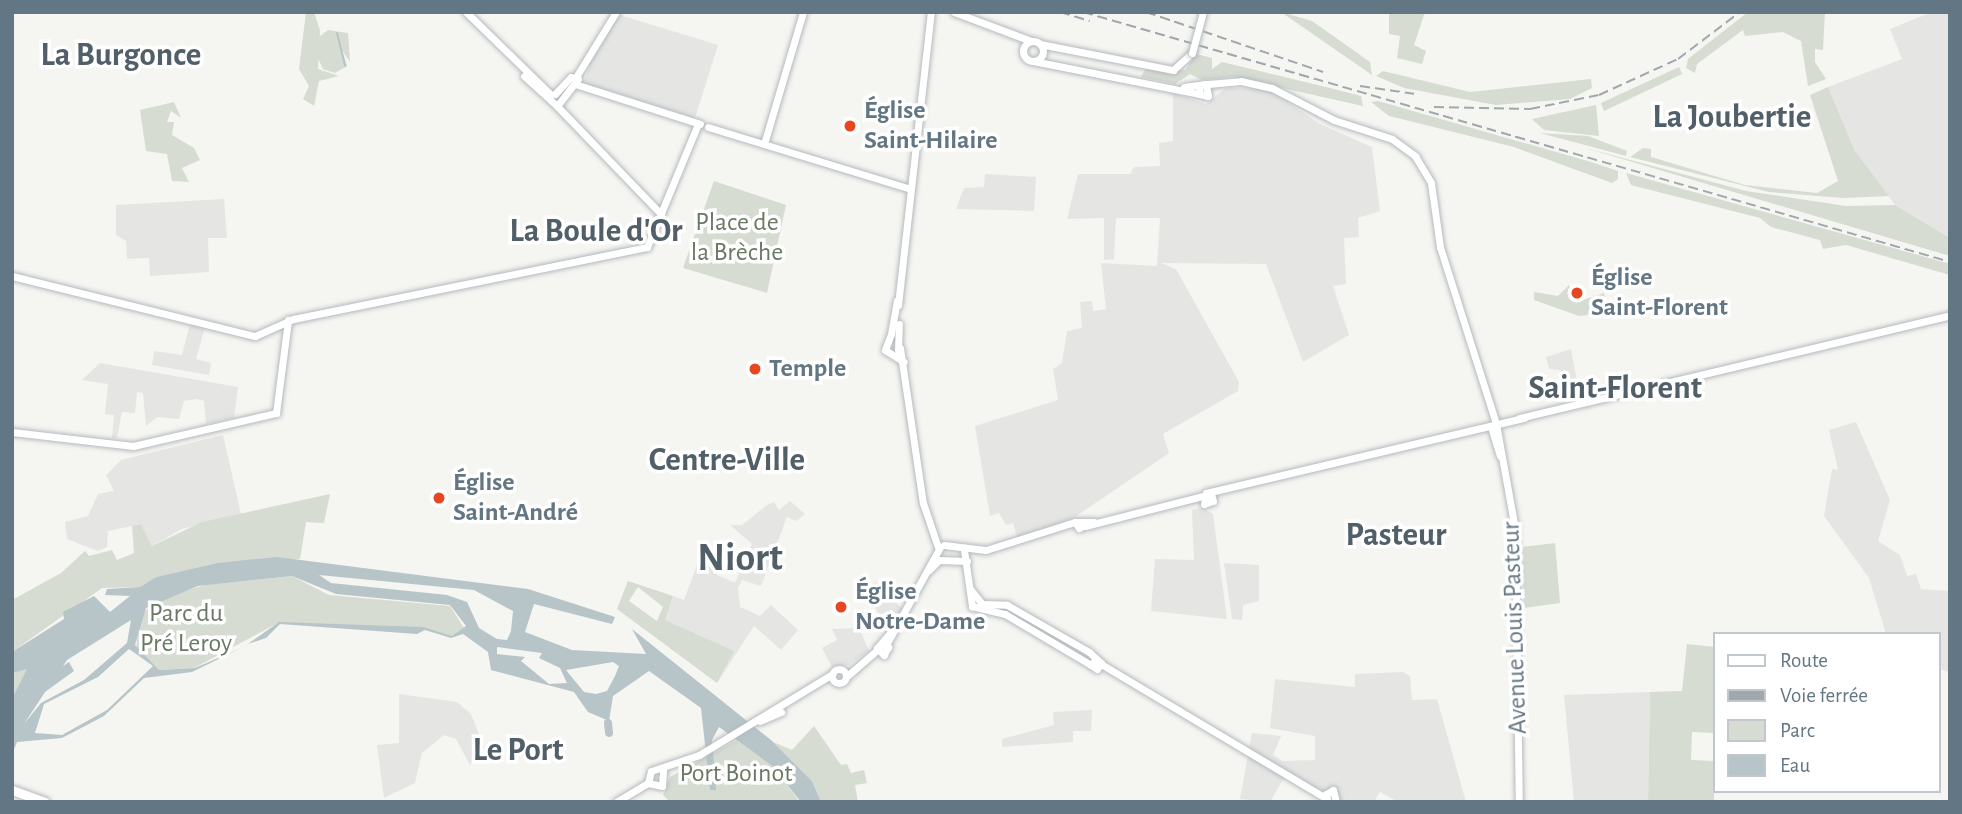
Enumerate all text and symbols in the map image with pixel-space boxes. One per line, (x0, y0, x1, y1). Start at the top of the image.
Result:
district label: La Burgonce (41, 36, 201, 76)
place label: Église Saint-Hilaire (864, 95, 998, 156)
district label: La Joubertie (1653, 98, 1811, 138)
marker: Église Saint-Hilaire (842, 118, 858, 134)
park label: Place de la Brèche (691, 207, 783, 268)
district label: La Boule d'Or (509, 212, 683, 252)
place label: Église Saint-Florent (1591, 262, 1728, 324)
marker: Église Saint-Florent (1569, 285, 1585, 301)
place label: Temple (769, 353, 846, 385)
marker: Temple (747, 361, 763, 377)
district label: Saint-Florent (1528, 369, 1702, 409)
district label: Centre-Ville (649, 441, 805, 481)
place label: Église Saint-André (453, 467, 578, 528)
marker: Église Saint-André (431, 490, 447, 506)
district label: Pasteur (1345, 516, 1447, 556)
street label: Avenue Louis Pasteur (1496, 521, 1534, 735)
district label: Niort (697, 534, 783, 582)
place label: Église Notre-Dame (855, 576, 985, 638)
park label: Parc du Pré Leroy (140, 598, 232, 660)
marker: Église Notre-Dame (833, 599, 849, 615)
legend (1714, 632, 1941, 793)
text: Route (1780, 650, 1828, 671)
text: Voie ferrée (1780, 685, 1868, 706)
text: Parc (1780, 720, 1815, 741)
district label: Le Port (473, 731, 563, 771)
text: Eau (1780, 755, 1810, 776)
park label: Port Boinot (679, 758, 793, 790)

